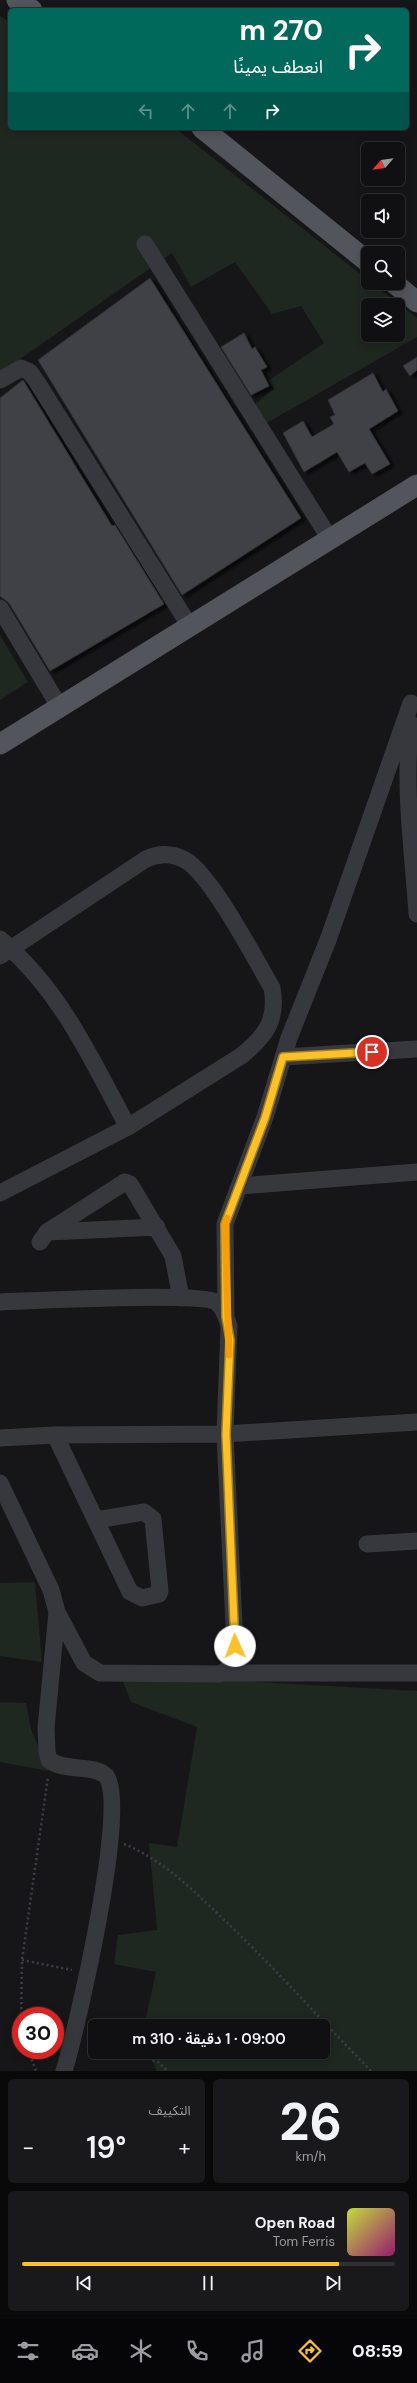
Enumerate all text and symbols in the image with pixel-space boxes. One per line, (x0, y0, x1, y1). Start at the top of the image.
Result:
text: 270 m (240, 12, 323, 49)
icon: right (337, 24, 389, 76)
text: انعطف يمينًا (233, 55, 323, 79)
icon: left (135, 100, 157, 122)
icon: ahead (177, 100, 199, 122)
icon: ahead (219, 100, 241, 122)
icon: right (261, 100, 283, 122)
north arrow (361, 142, 405, 186)
map controls (361, 142, 405, 342)
button: sound (361, 194, 405, 238)
button: search (361, 246, 405, 290)
button: layers (361, 298, 405, 342)
pin (355, 1035, 389, 1069)
icon: arrive (361, 1041, 383, 1063)
position arrow (214, 1625, 256, 1667)
speed limit sign: 30 (12, 2007, 64, 2059)
text: 09:00 · 1 دقيقة · 310 m (132, 2029, 286, 2049)
text: 26 (279, 2088, 342, 2156)
text: التكييف (149, 2102, 191, 2119)
text: 19° (86, 2128, 126, 2167)
text: − (22, 2133, 34, 2162)
text: + (178, 2133, 190, 2162)
text: km/h (295, 2148, 326, 2165)
text: Open Road (255, 2213, 335, 2233)
text: Tom Ferris (273, 2233, 335, 2250)
icon: previous (73, 2272, 95, 2294)
icon: pause (197, 2272, 219, 2294)
icon: next (322, 2272, 344, 2294)
icon: filters (14, 2337, 42, 2365)
icon: car (71, 2337, 99, 2365)
icon: climate (127, 2337, 155, 2365)
icon: phone (183, 2337, 211, 2365)
icon: music (239, 2337, 267, 2365)
icon: directions (296, 2337, 324, 2365)
text: 08:59 (352, 2339, 403, 2363)

